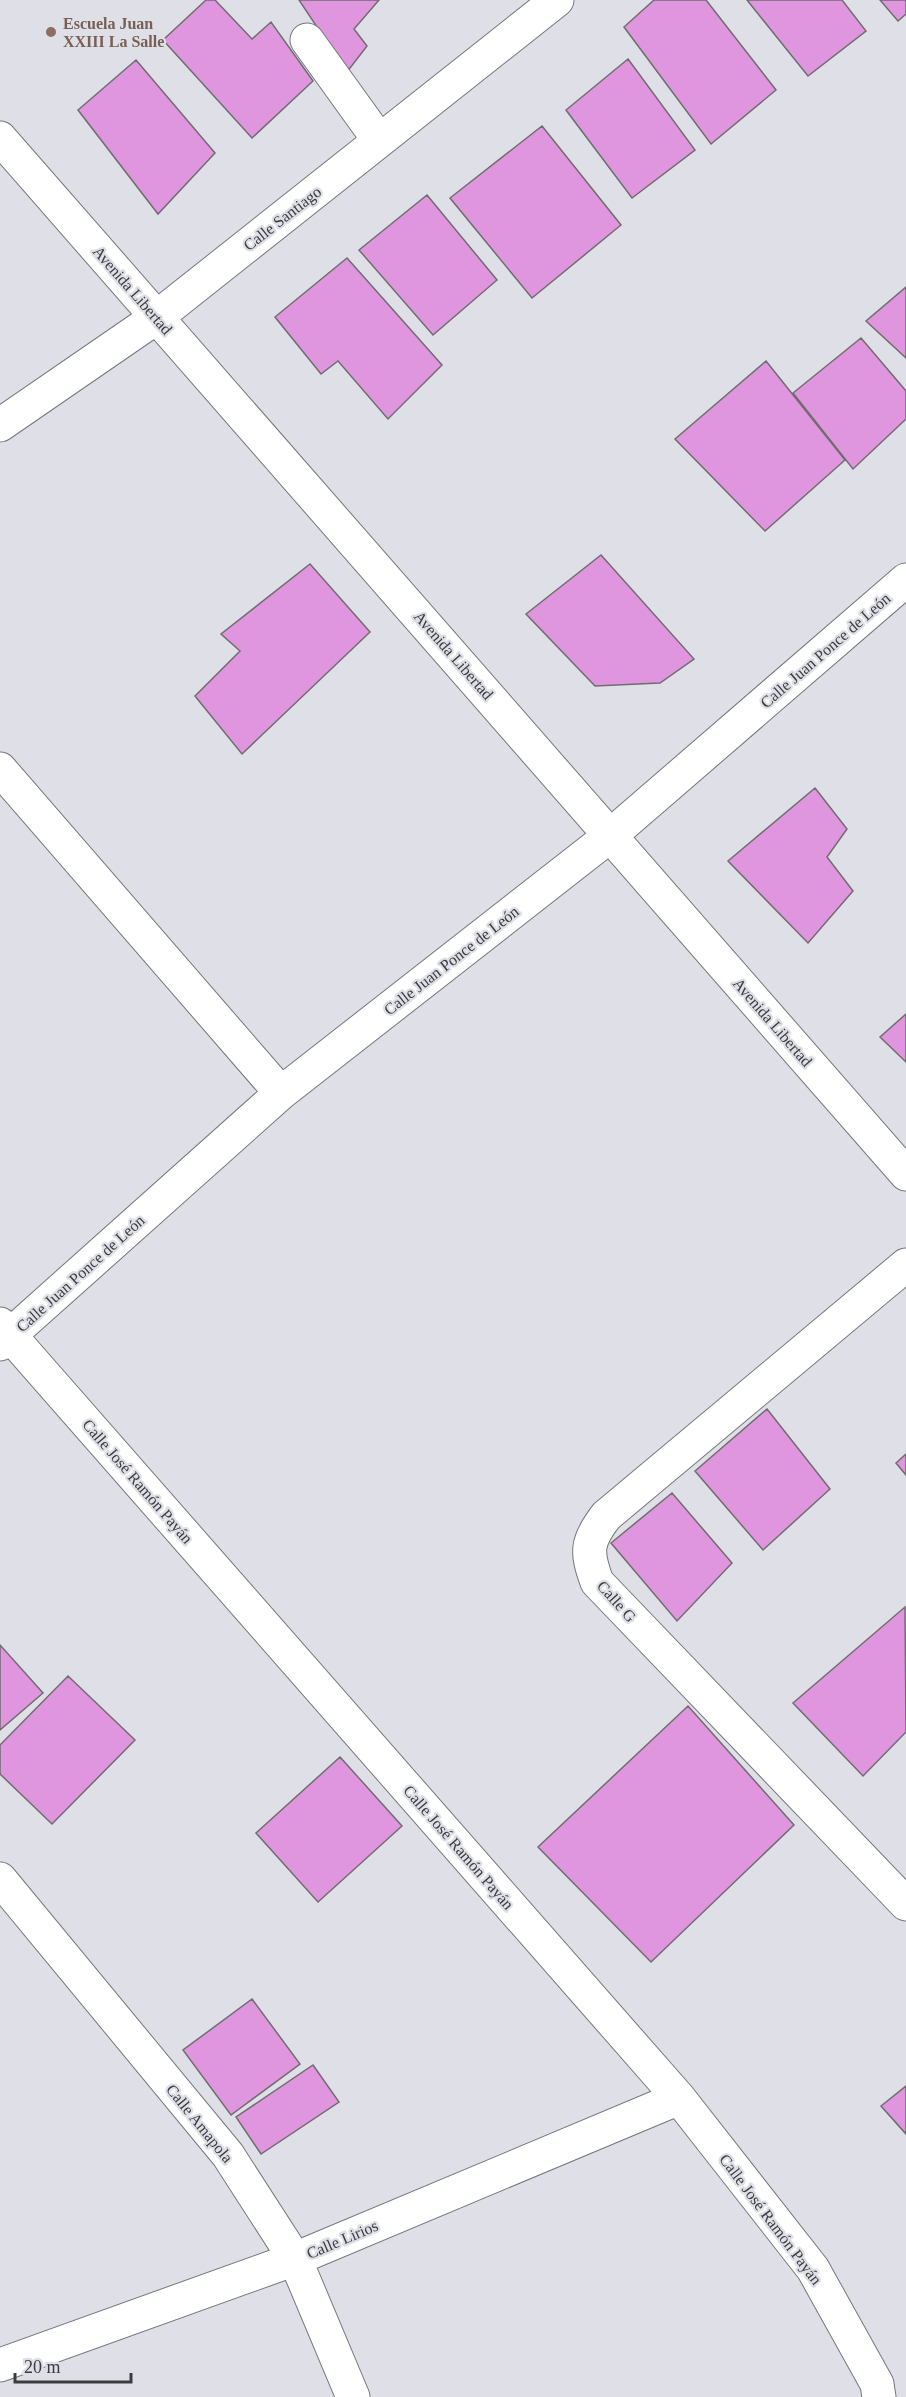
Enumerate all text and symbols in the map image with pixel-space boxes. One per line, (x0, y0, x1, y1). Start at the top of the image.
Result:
place label: Escuela Juan XXIII La Salle (63, 15, 164, 50)
marker: Escuela Juan XXIII La Salle (44, 25, 58, 39)
street label: Calle Santiago (240, 183, 325, 255)
street label: Avenida Libertad (90, 243, 176, 338)
street label: Calle Juan Ponce de León (757, 589, 894, 711)
street label: Avenida Libertad (411, 608, 497, 703)
street label: Calle Juan Ponce de León (381, 903, 522, 1018)
street label: Avenida Libertad (730, 975, 816, 1070)
street label: Calle Juan Ponce de León (13, 1211, 148, 1335)
street label: Calle José Ramón Payán (78, 1416, 196, 1547)
street label: Calle G (594, 1577, 640, 1626)
street label: Calle José Ramón Payán (399, 1782, 517, 1913)
street label: Calle Amapola (162, 2081, 236, 2166)
street label: Calle José Ramón Payán (715, 2151, 825, 2288)
street label: Calle Lirios (304, 2217, 380, 2262)
scale bar (15, 2346, 130, 2384)
text: 20 m (24, 2357, 61, 2377)

